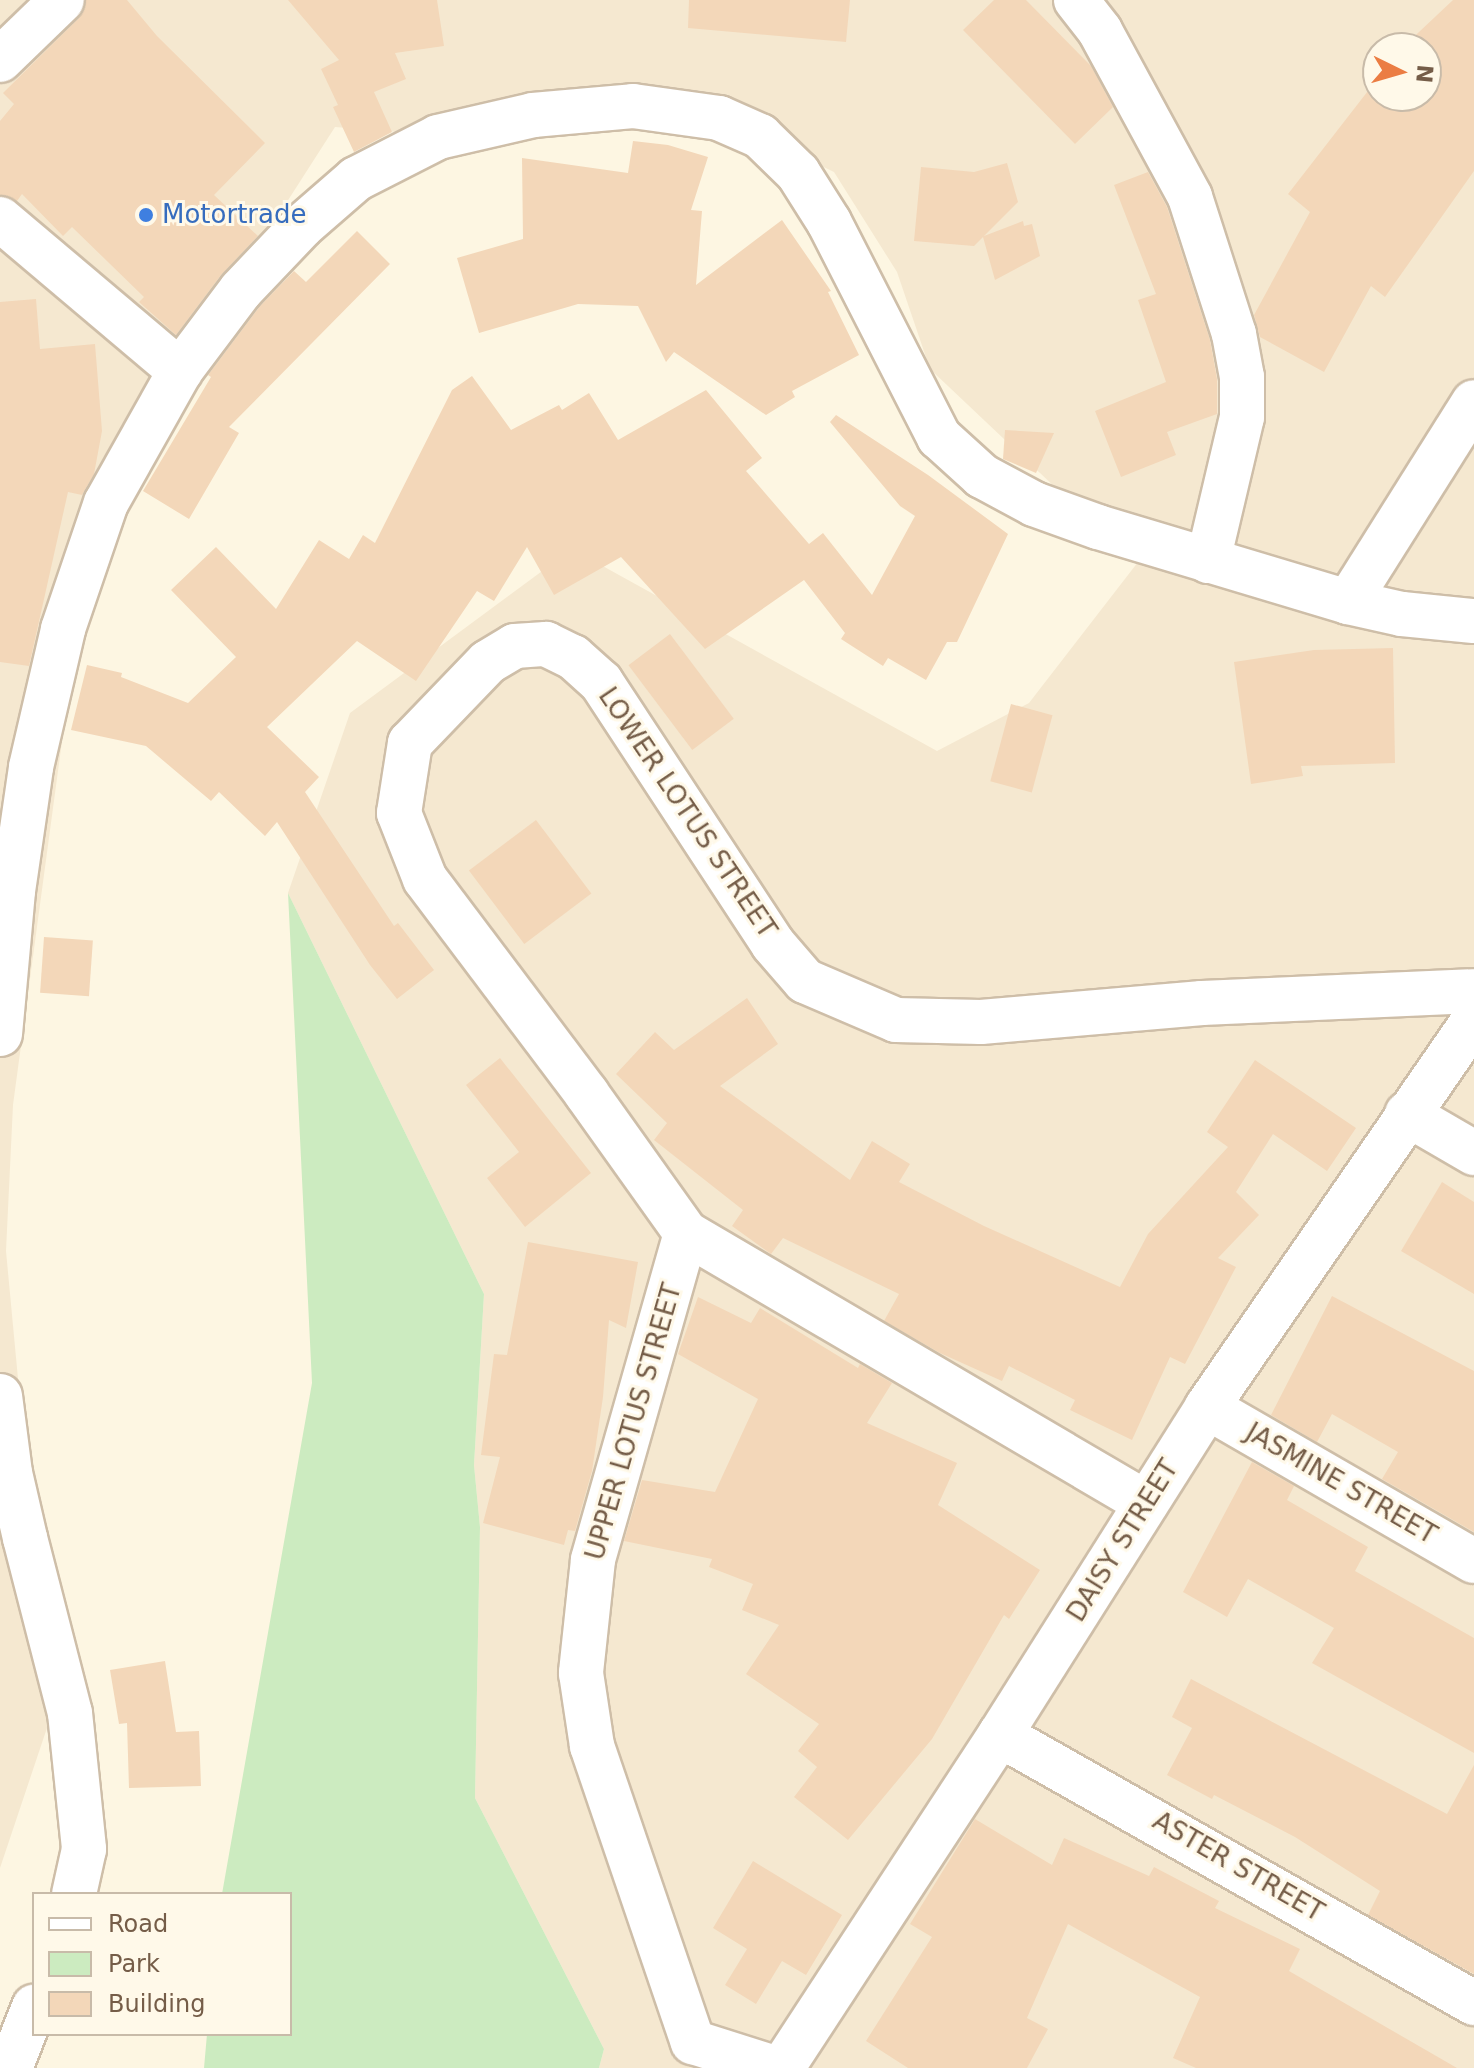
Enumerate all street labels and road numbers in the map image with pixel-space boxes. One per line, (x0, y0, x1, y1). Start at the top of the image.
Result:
street label: LOWER LOTUS STREET (591, 682, 783, 944)
street label: UPPER LOTUS STREET (580, 1280, 688, 1564)
street label: JASMINE STREET (1240, 1417, 1442, 1551)
street label: DAISY STREET (1061, 1454, 1185, 1628)
street label: ASTER STREET (1147, 1805, 1329, 1929)

